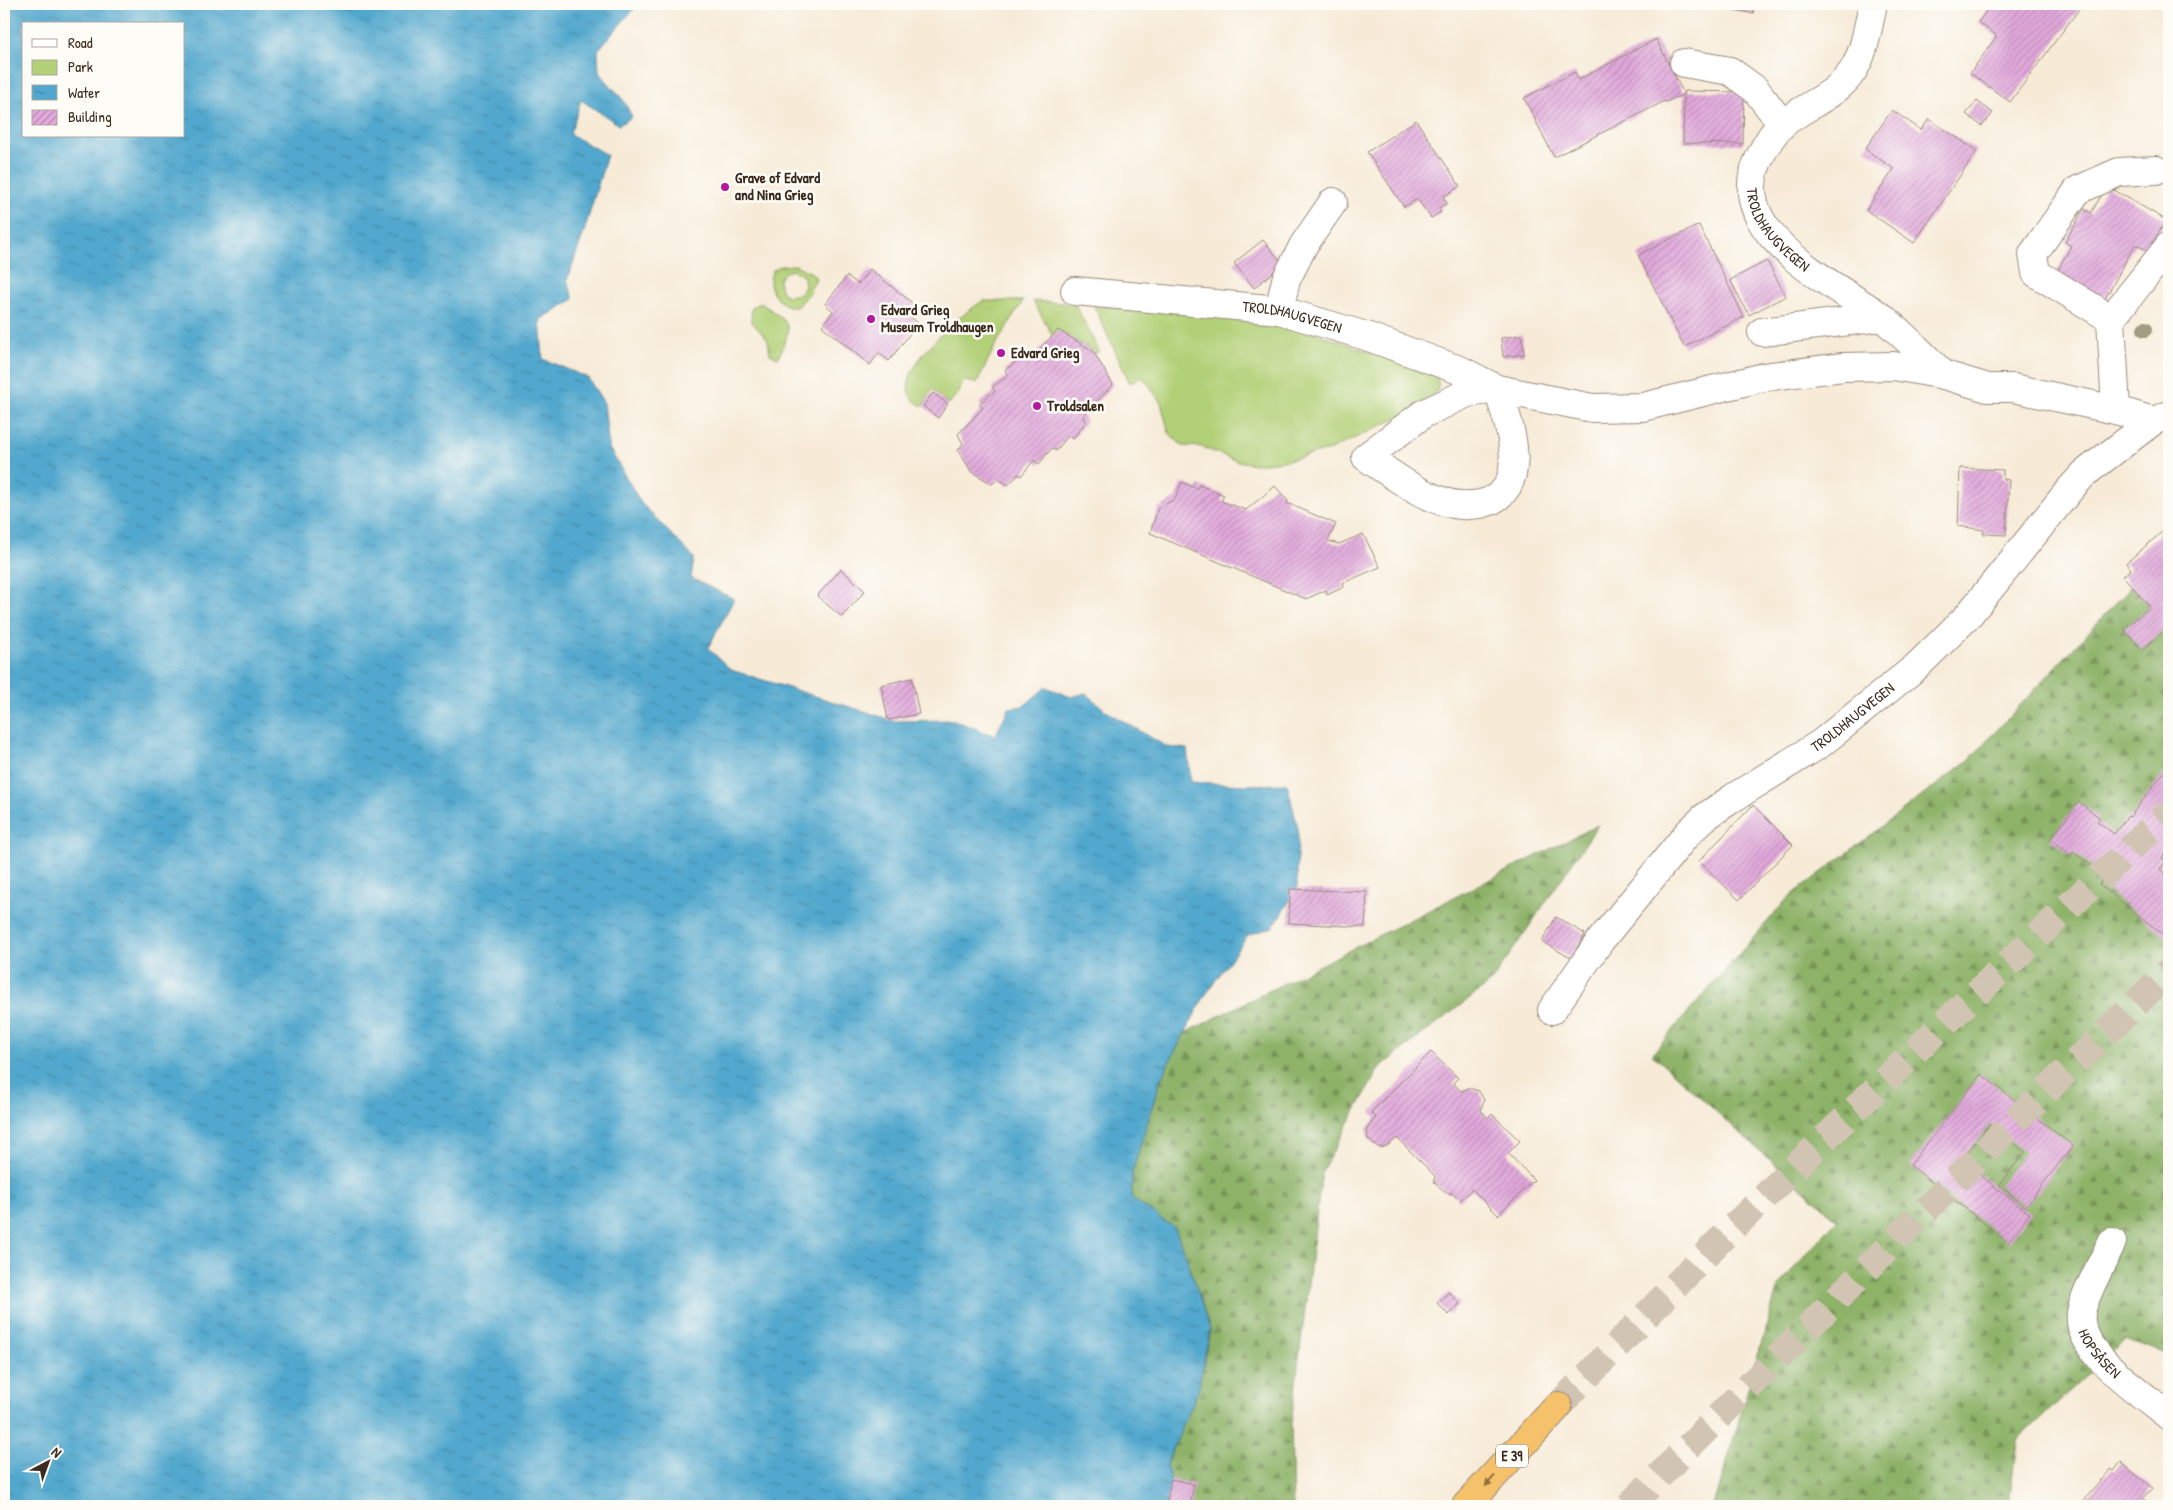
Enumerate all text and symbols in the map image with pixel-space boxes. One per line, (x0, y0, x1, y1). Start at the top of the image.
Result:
legend (22, 22, 185, 138)
text: Road (68, 32, 93, 53)
text: Park (68, 56, 93, 77)
text: Water (68, 82, 100, 103)
text: Building (68, 106, 112, 127)
place label: Grave of Edvard and Nina Grieg (735, 167, 820, 206)
marker: Grave of Edvard and Nina Grieg (719, 181, 731, 193)
street label: TROLDHAUGVEGEN (1742, 187, 1814, 276)
street label: TROLDHAUGVEGEN (1242, 296, 1344, 338)
place label: Edvard Grieg Museum Troldhaugen (881, 299, 994, 338)
marker: Edvard Grieg Museum Troldhaugen (865, 313, 877, 325)
place label: Edvard Grieg (1011, 342, 1080, 364)
marker: Edvard Grieg (995, 347, 1007, 359)
place label: Troldsalen (1046, 395, 1104, 416)
marker: Troldsalen (1031, 400, 1043, 412)
street label: TROLDHAUGVEGEN (1807, 677, 1899, 757)
street label: HOPSÅSEN (2073, 1326, 2126, 1383)
north arrow (22, 1438, 72, 1488)
text: N (48, 1442, 66, 1462)
road number: E 39 (1496, 1444, 1528, 1468)
one-way arrow (1484, 1474, 1496, 1486)

